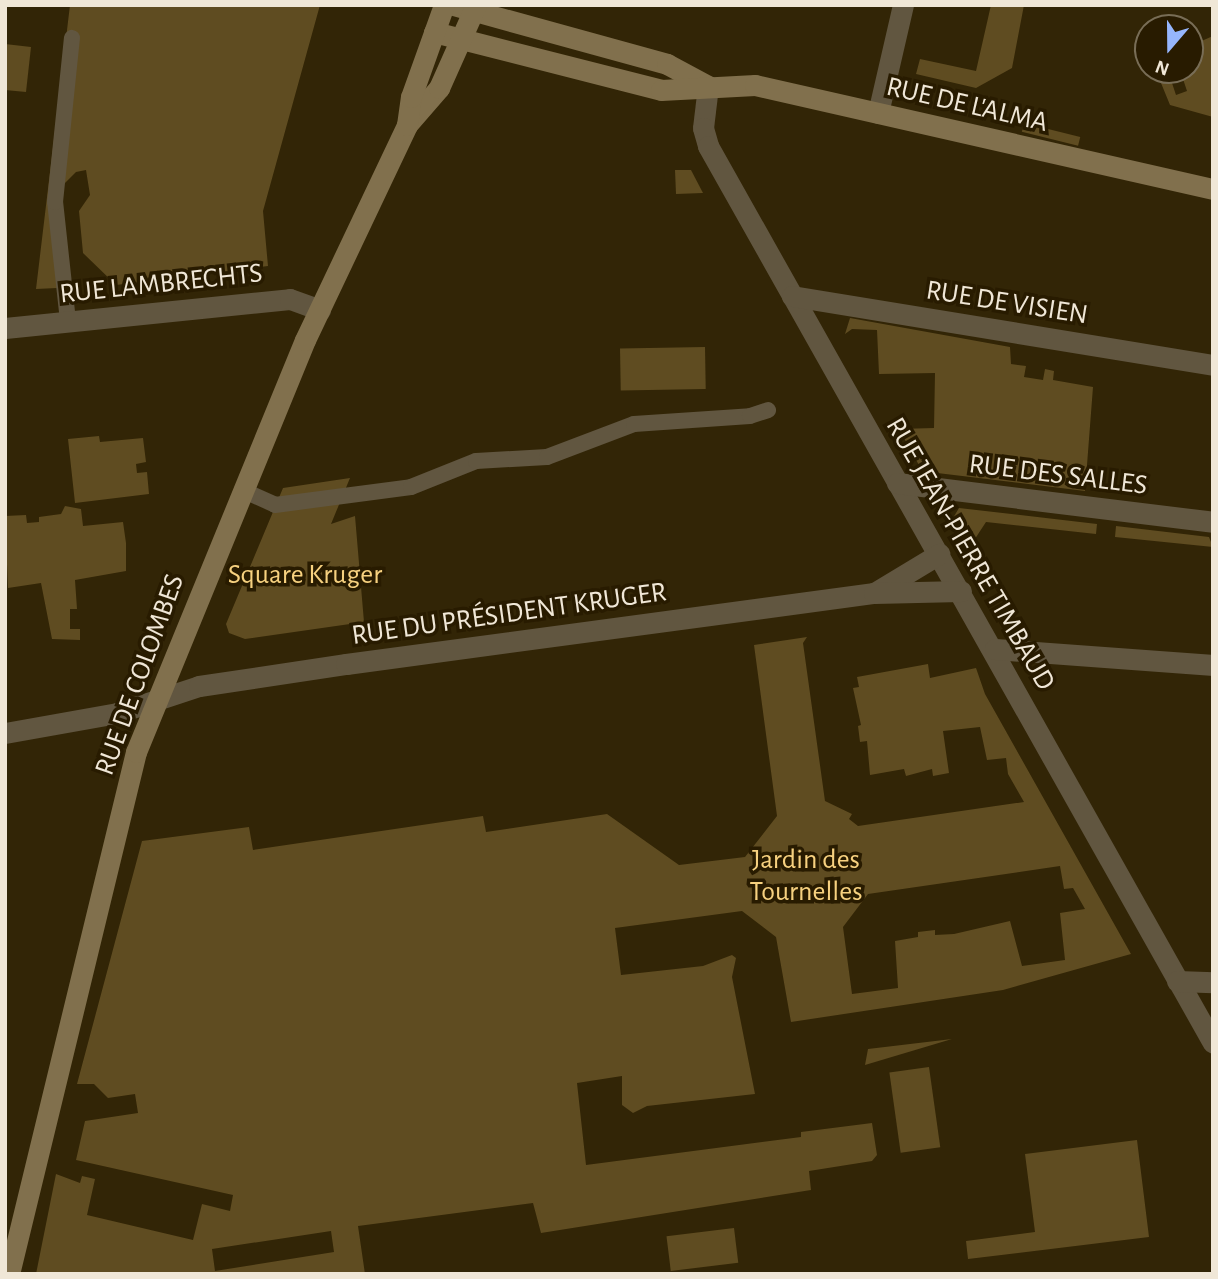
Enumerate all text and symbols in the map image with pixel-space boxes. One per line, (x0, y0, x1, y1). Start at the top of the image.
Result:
north arrow (1134, 14, 1204, 84)
text: N (1153, 56, 1172, 79)
street label: RUE DE L'ALMA (883, 70, 1051, 140)
street label: RUE LAMBRECHTS (58, 257, 264, 311)
street label: RUE DE VISIEN (924, 274, 1090, 332)
street label: RUE JEAN-PIERRE TIMBAUD (878, 412, 1062, 696)
street label: RUE DES SALLES (967, 447, 1149, 503)
park label: Square Kruger (228, 558, 382, 592)
street label: RUE DE COLOMBES (88, 570, 192, 780)
street label: RUE DU PRÉSIDENT KRUGER (349, 575, 669, 653)
park label: Jardin des Tournelles (749, 843, 863, 909)

